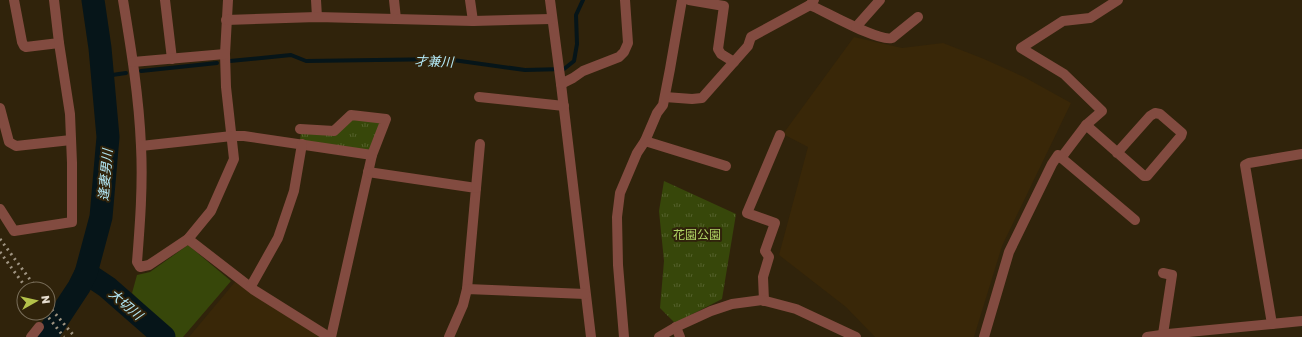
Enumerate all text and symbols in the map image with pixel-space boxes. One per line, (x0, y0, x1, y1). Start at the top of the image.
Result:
water label: 才兼川 (414, 52, 456, 70)
water label: 逢妻男川 (95, 146, 115, 202)
park label: 花園公園 (673, 227, 721, 242)
north arrow (16, 281, 56, 321)
water label: 大切川 (106, 285, 147, 324)
text: N (39, 294, 53, 305)

